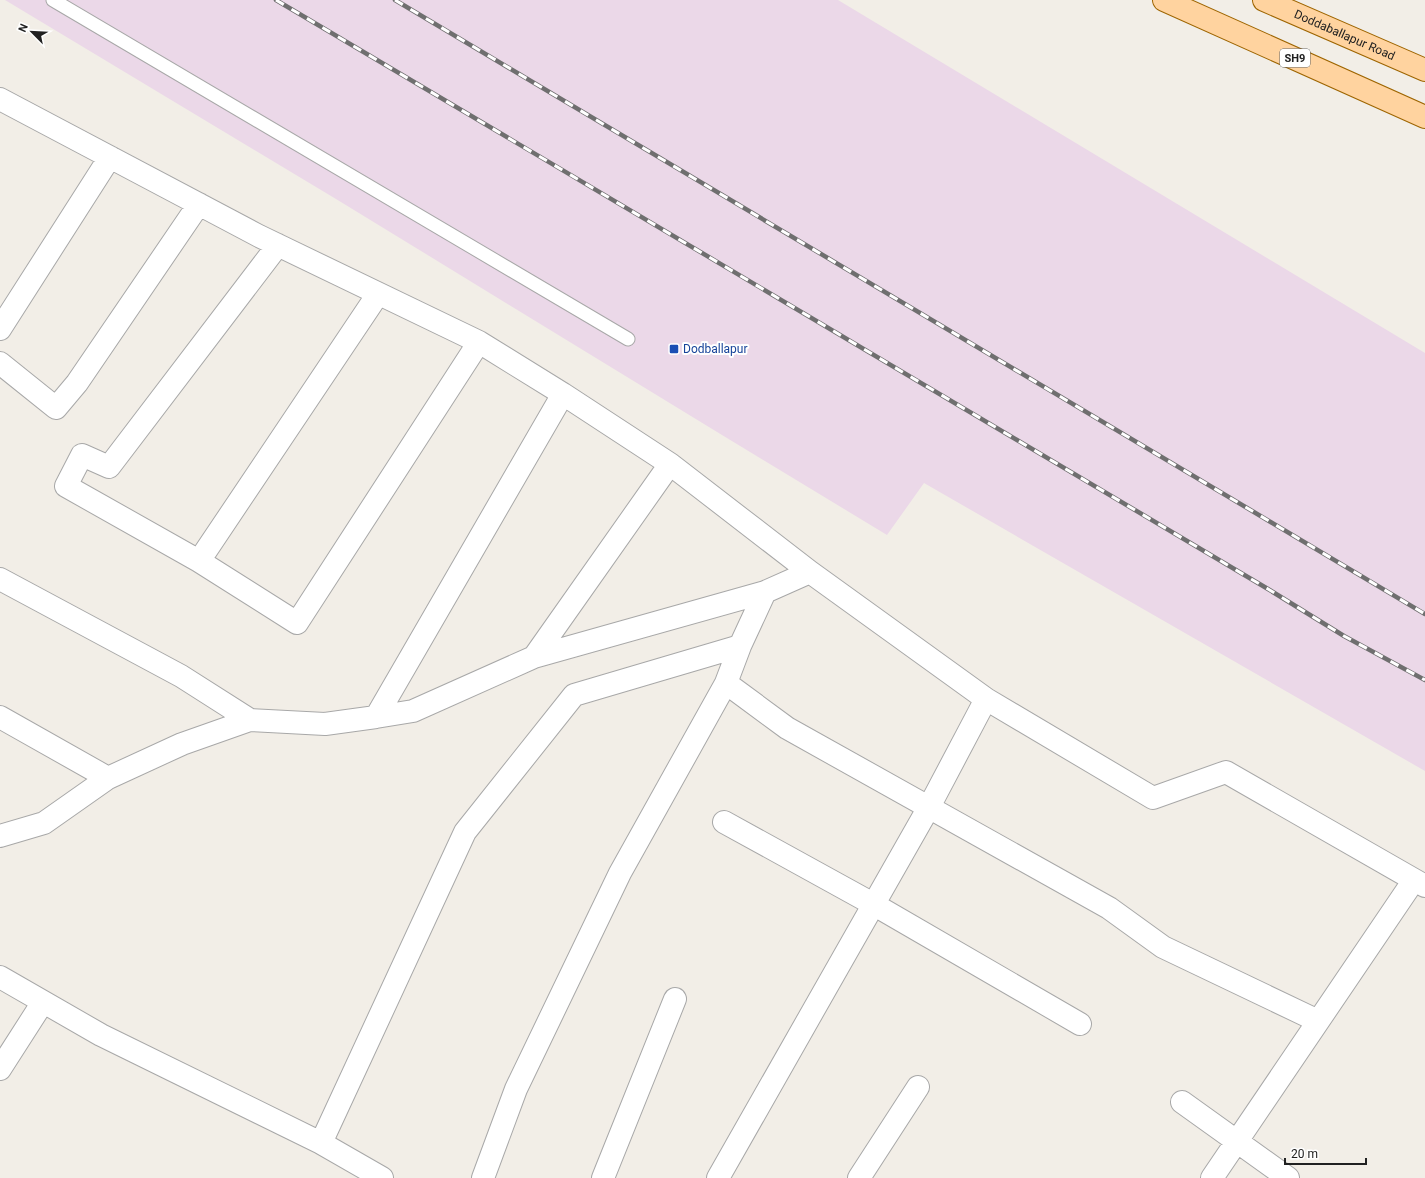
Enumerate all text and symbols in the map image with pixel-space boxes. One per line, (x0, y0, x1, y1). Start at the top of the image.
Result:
street label: Doddaballapur Road (1292, 7, 1397, 63)
north arrow (12, 12, 52, 52)
text: N (16, 22, 31, 34)
road number: SH9 (1280, 49, 1310, 67)
place label: Dodballapur (683, 342, 748, 356)
marker: Dodballapur (668, 343, 680, 355)
scale bar (1285, 1140, 1366, 1166)
text: 20 m (1291, 1147, 1318, 1161)

